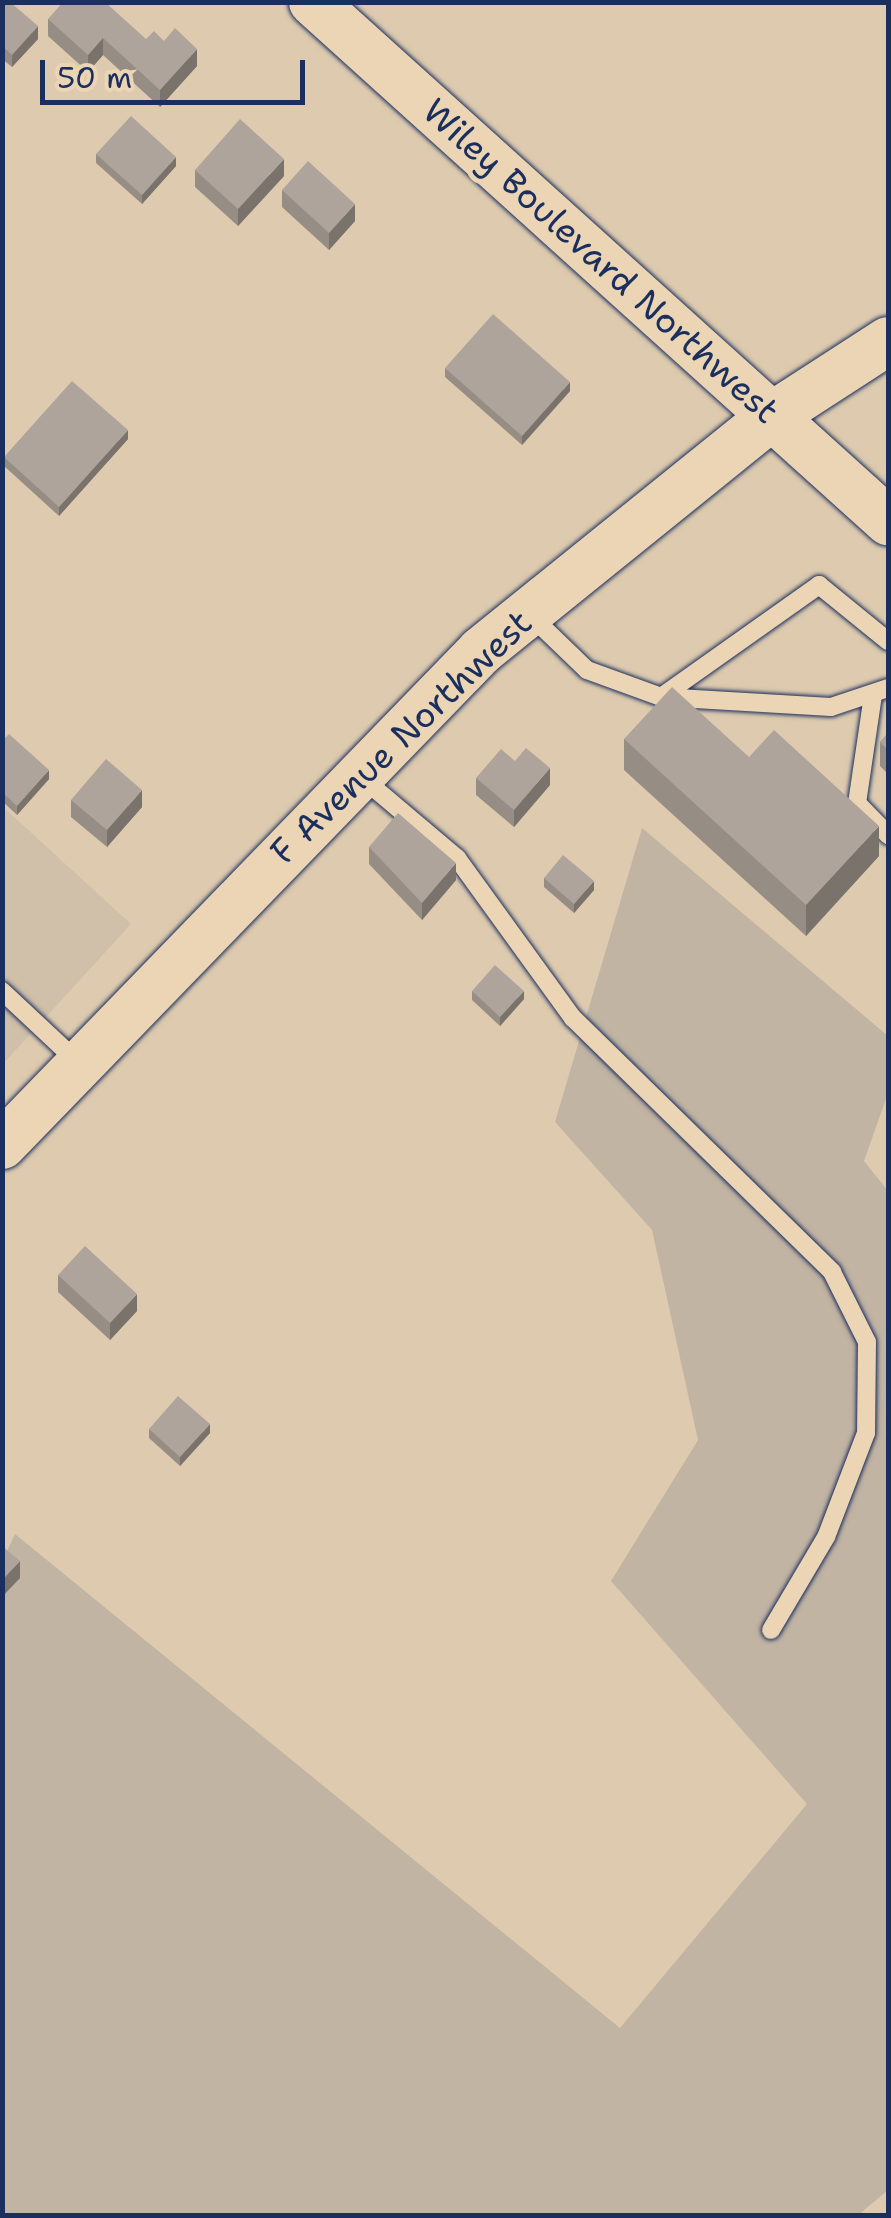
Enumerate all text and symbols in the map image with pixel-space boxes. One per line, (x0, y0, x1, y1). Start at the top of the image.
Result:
scale bar (45, 40, 310, 102)
text: 50 m (57, 57, 132, 98)
street label: Wiley Boulevard Northwest (414, 90, 788, 432)
street label: F Avenue Northwest (262, 601, 540, 873)

